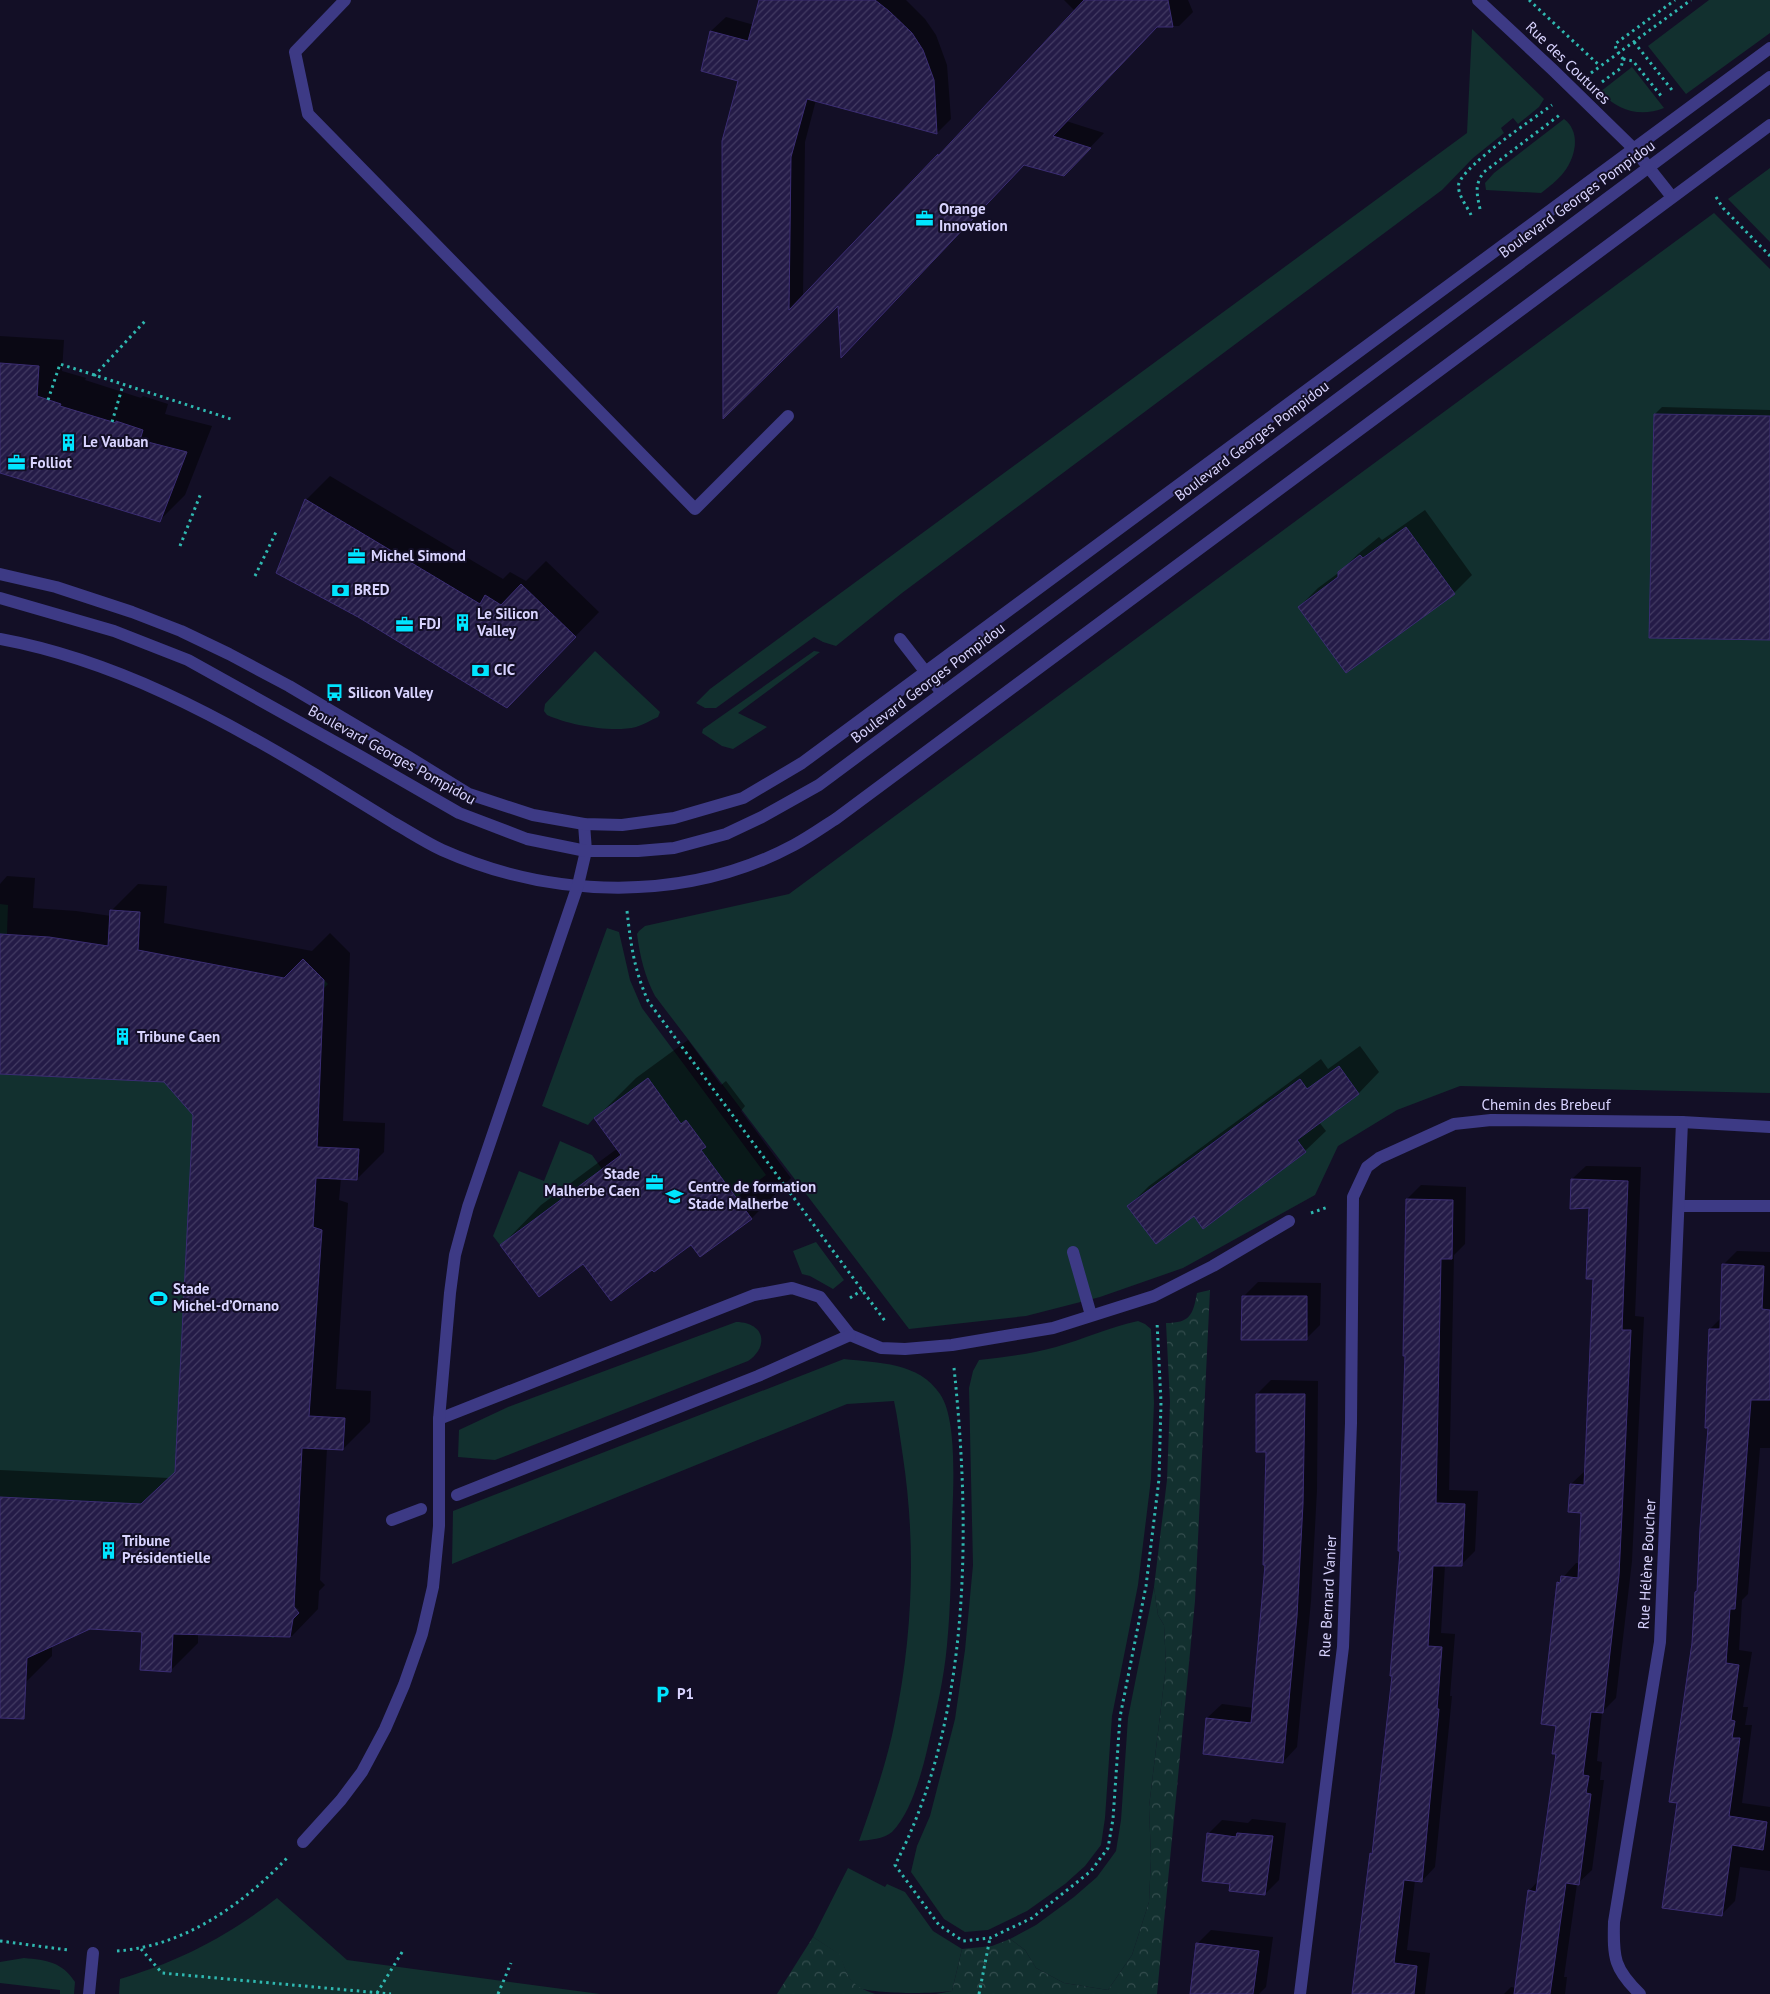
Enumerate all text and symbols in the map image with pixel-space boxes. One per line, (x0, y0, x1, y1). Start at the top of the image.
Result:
street label: Rue des Coutures (1522, 17, 1615, 108)
street label: Boulevard Georges Pompidou (1495, 135, 1659, 262)
place label: Orange Innovation (939, 199, 1008, 235)
office icon: Orange Innovation (915, 208, 935, 228)
street label: Boulevard Georges Pompidou (1171, 376, 1333, 505)
building icon: Le Vauban (59, 432, 79, 452)
place label: Le Vauban (83, 432, 149, 451)
office icon: Folliot (6, 453, 26, 473)
place label: Folliot (30, 453, 73, 472)
office icon: Michel Simond (347, 546, 367, 566)
place label: Michel Simond (371, 546, 466, 565)
bank icon: BRED (330, 580, 350, 600)
place label: BRED (354, 580, 390, 599)
place label: Le Silicon Valley (476, 604, 539, 640)
building icon: Le Silicon Valley (453, 613, 473, 633)
office icon: FDJ (395, 614, 415, 634)
place label: FDJ (419, 614, 441, 633)
street label: Boulevard Georges Pompidou (847, 618, 1009, 747)
bank icon: CIC (470, 660, 490, 680)
place label: CIC (494, 660, 516, 679)
bus stop icon: Silicon Valley (324, 683, 344, 703)
place label: Silicon Valley (348, 683, 434, 702)
street label: Boulevard Georges Pompidou (305, 701, 479, 809)
building icon: Tribune Caen (113, 1027, 133, 1047)
place label: Tribune Caen (137, 1027, 220, 1046)
street label: Chemin des Brebeuf (1482, 1095, 1612, 1114)
place label: Stade Malherbe Caen (544, 1164, 640, 1200)
office icon: Stade Malherbe Caen (644, 1173, 664, 1193)
place label: Centre de formation Stade Malherbe (688, 1177, 816, 1213)
school or university icon: Centre de formation Stade Malherbe (664, 1186, 684, 1206)
place label: Stade Michel-d’Ornano (173, 1279, 279, 1315)
sports icon: Stade Michel-d’Ornano (149, 1288, 169, 1308)
street label: Rue Hélène Boucher (1634, 1498, 1659, 1630)
place label: Tribune Présidentielle (122, 1531, 211, 1567)
street label: Rue Bernard Vanier (1315, 1534, 1340, 1658)
building icon: Tribune Présidentielle (98, 1540, 118, 1560)
parking icon: P1 (653, 1684, 673, 1704)
place label: P1 (677, 1684, 694, 1703)

